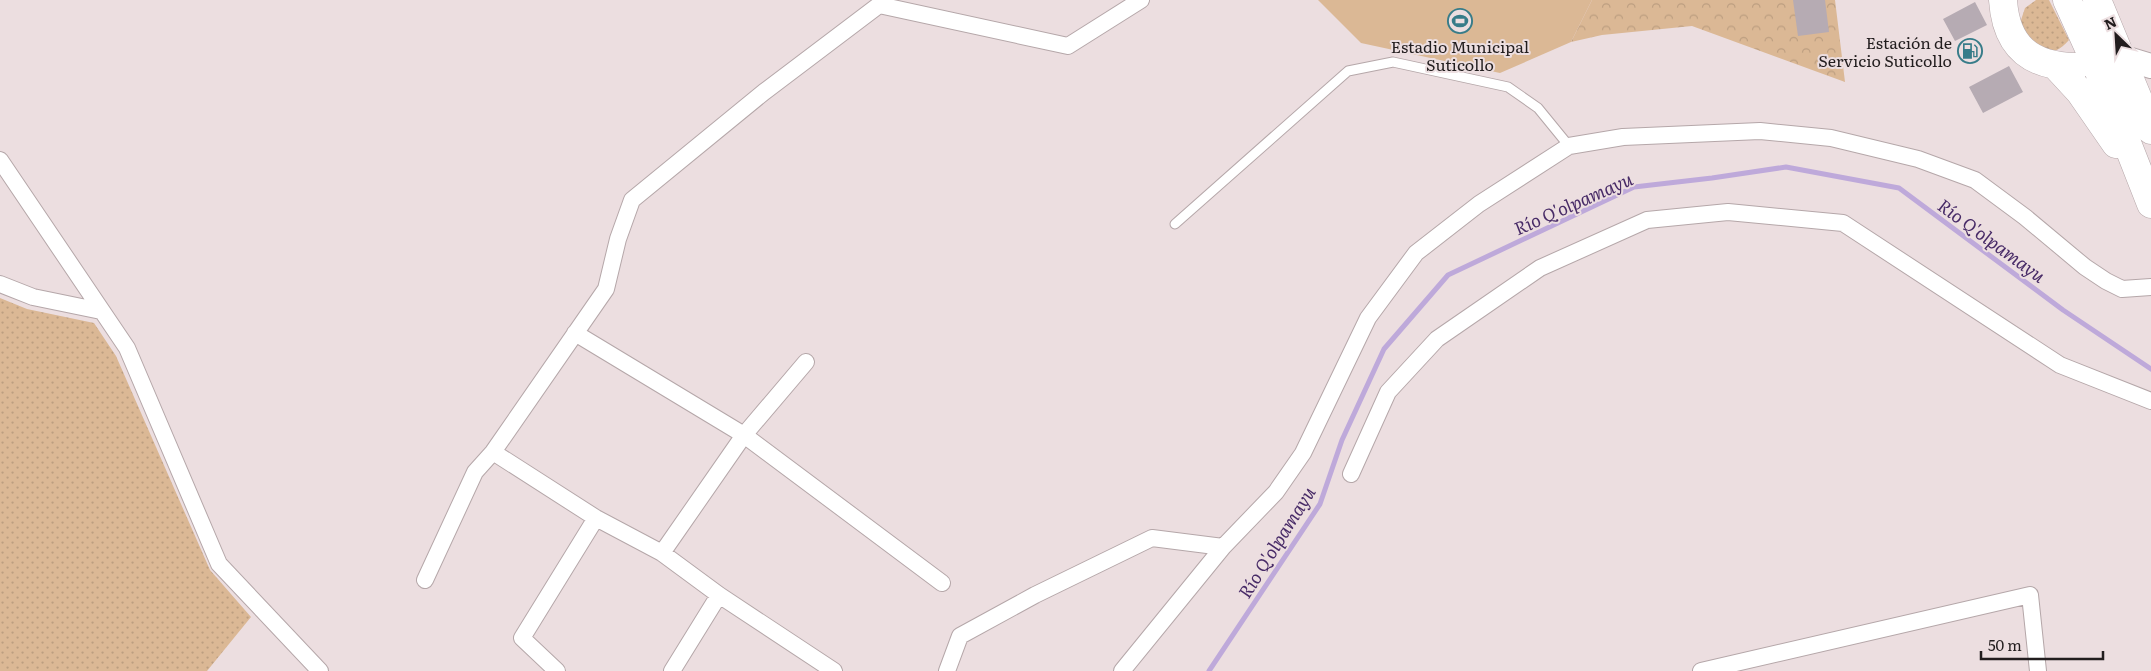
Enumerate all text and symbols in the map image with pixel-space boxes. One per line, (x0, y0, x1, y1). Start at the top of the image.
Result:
sports icon: Estadio Municipal Suticollo (1447, 8, 1473, 34)
north arrow (2091, 10, 2141, 60)
text: N (2101, 11, 2120, 34)
place label: Estación de Servicio Suticollo (1818, 30, 1952, 72)
place label: Estadio Municipal Suticollo (1391, 34, 1529, 76)
fuel station icon: Estación de Servicio Suticollo (1957, 38, 1983, 64)
water label: Río Q'olpamayu (1509, 165, 1637, 241)
water label: Río Q'olpamayu (1932, 192, 2052, 289)
water label: Río Q'olpamayu (1231, 480, 1321, 603)
scale bar (1981, 628, 2104, 660)
text: 50 m (1988, 633, 2022, 656)

